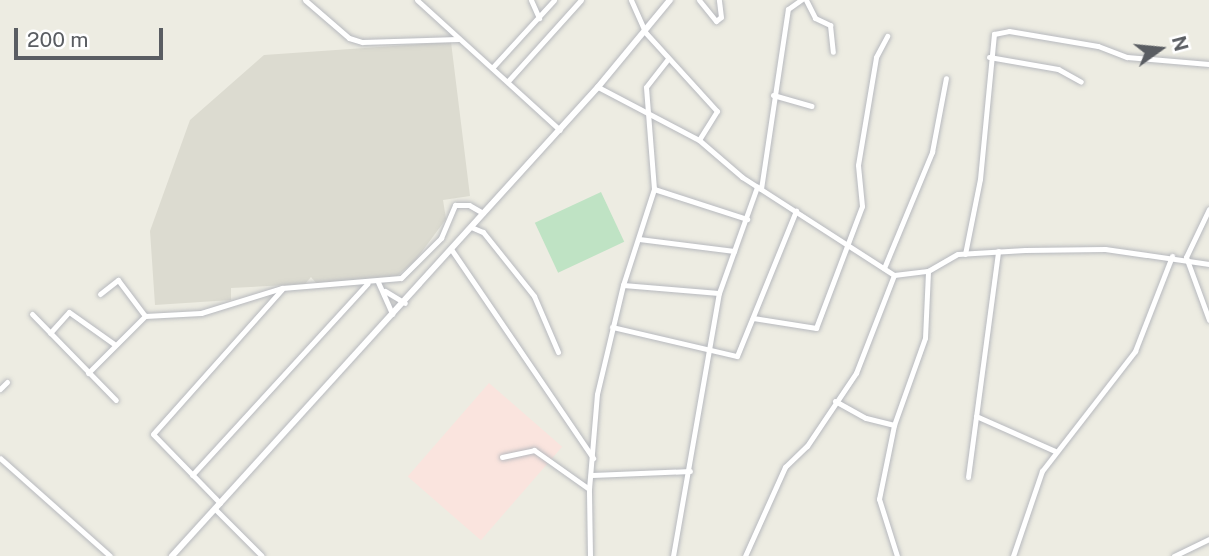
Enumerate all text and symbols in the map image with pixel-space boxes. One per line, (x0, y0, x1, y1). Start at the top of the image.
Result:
scale bar (18, 14, 166, 58)
north arrow (1125, 14, 1195, 84)
text: 200 m (27, 27, 88, 52)
text: N (1168, 34, 1193, 54)

